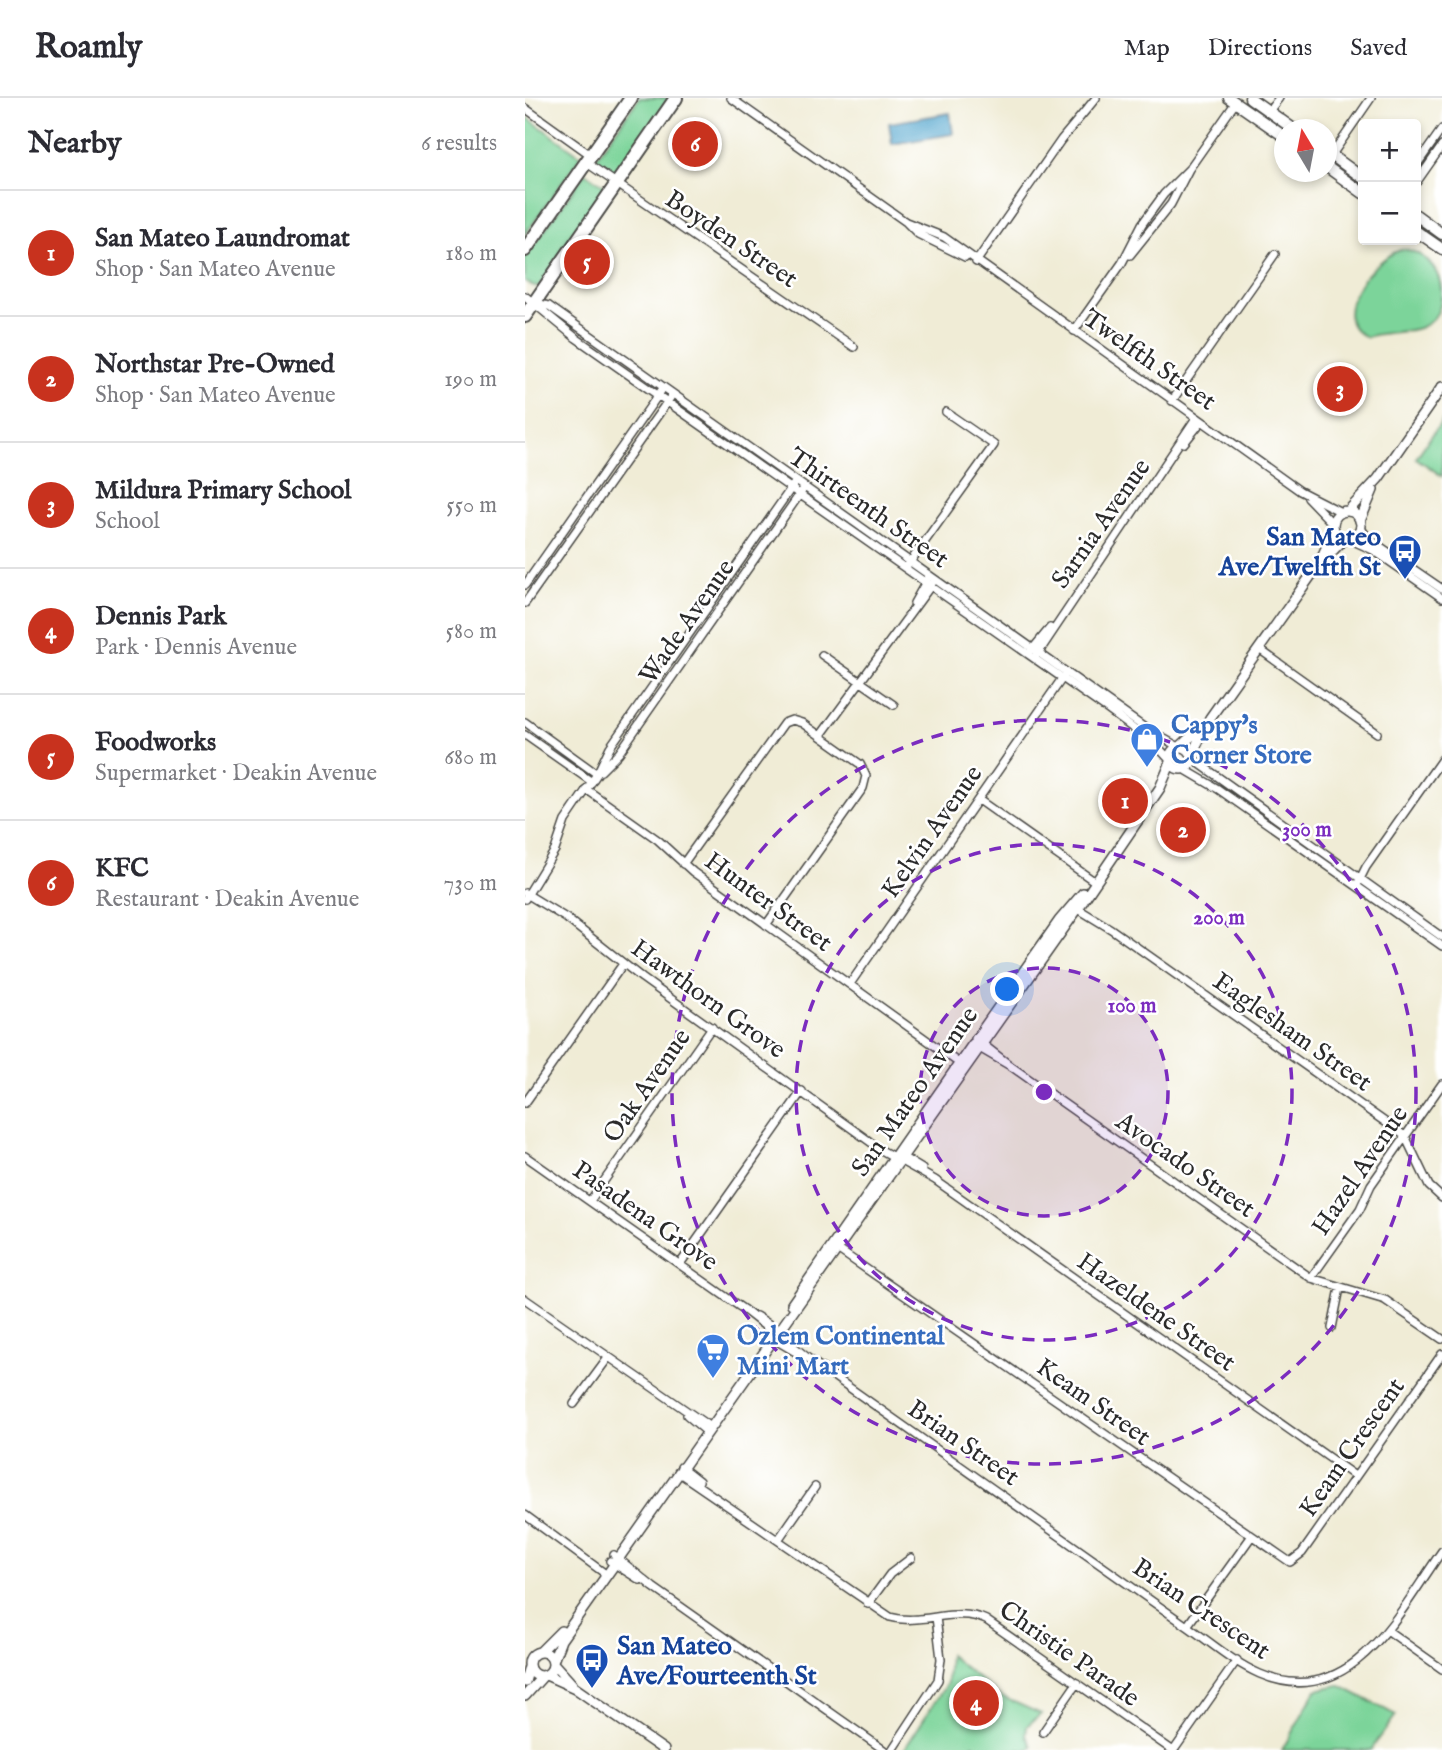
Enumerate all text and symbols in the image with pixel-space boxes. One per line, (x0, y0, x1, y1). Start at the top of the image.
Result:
text: Roamly (35, 27, 142, 69)
text: Map (1124, 33, 1170, 64)
text: Directions (1208, 33, 1312, 64)
text: Saved (1350, 33, 1407, 64)
pin: 6 (672, 118, 718, 170)
north arrow (1274, 119, 1337, 182)
map controls (1358, 119, 1421, 245)
button: + (1358, 119, 1421, 182)
text: Nearby (28, 125, 121, 163)
text: 6 results (421, 129, 497, 158)
button: − (1358, 182, 1421, 245)
street label: Boyden Street (658, 183, 804, 296)
text: San Mateo Laundromat (95, 222, 350, 255)
pin: 5 (564, 236, 610, 288)
text: 1 (47, 239, 55, 268)
text: 180 m (445, 239, 497, 268)
text: Shop · San Mateo Avenue (95, 255, 336, 284)
street label: Twelfth Street (1076, 302, 1222, 418)
text: Northstar Pre-Owned (95, 348, 334, 381)
pin: 3 (1317, 363, 1363, 415)
text: 2 (46, 365, 56, 394)
text: 190 m (444, 365, 497, 394)
text: Shop · San Mateo Avenue (95, 381, 336, 410)
street label: Thirteenth Street (781, 441, 955, 576)
street label: Sarnia Avenue (1044, 452, 1158, 595)
text: Mildura Primary School (95, 474, 351, 507)
text: 3 (47, 491, 55, 520)
text: 550 m (446, 491, 497, 520)
text: School (95, 507, 160, 536)
place label: San Mateo Ave/Twelfth St (1218, 521, 1381, 584)
bus stop icon: San Mateo Ave/Twelfth St (1386, 532, 1424, 581)
street label: Wade Avenue (632, 553, 742, 691)
text: Dennis Park (95, 600, 227, 633)
text: 4 (45, 617, 57, 646)
text: 580 m (446, 617, 497, 646)
text: Park · Dennis Avenue (95, 633, 297, 662)
place label: Cappy's Corner Store (1171, 709, 1312, 772)
shop icon: Cappy's Corner Store (1128, 720, 1166, 769)
text: Foodworks (95, 726, 216, 759)
text: 5 (47, 743, 55, 772)
text: 680 m (444, 743, 497, 772)
text: Supermarket · Deakin Avenue (95, 759, 377, 788)
street label: Kelvin Avenue (874, 759, 990, 905)
pin: 1 (1102, 775, 1148, 827)
pin: 2 (1160, 804, 1206, 856)
text: 300 m (1282, 817, 1332, 844)
street label: Hunter Street (698, 845, 839, 960)
text: KFC (95, 852, 149, 885)
text: 6 (46, 869, 56, 898)
text: 730 m (444, 869, 497, 898)
text: Restaurant · Deakin Avenue (95, 885, 359, 914)
text: 200 m (1193, 905, 1245, 932)
street label: Hawthorn Grove (624, 932, 792, 1066)
street label: Eaglesham Street (1206, 965, 1378, 1099)
your location (990, 972, 1024, 1006)
text: 100 m (1107, 993, 1157, 1020)
street label: San Mateo Avenue (844, 1001, 986, 1183)
street label: Oak Avenue (596, 1022, 699, 1149)
centre of rings (1032, 1080, 1056, 1104)
street label: Hazel Avenue (1305, 1099, 1416, 1242)
street label: Avocado Street (1108, 1104, 1261, 1225)
street label: Pasadena Grove (566, 1154, 724, 1279)
street label: Hazeldene Street (1070, 1245, 1242, 1379)
place label: Ozlem Continental Mini Mart (737, 1320, 945, 1383)
supermarket icon: Ozlem Continental Mini Mart (694, 1331, 732, 1380)
street label: Keam Street (1029, 1351, 1157, 1454)
street label: Keam Crescent (1292, 1372, 1412, 1524)
street label: Brian Street (901, 1393, 1026, 1494)
street label: Brian Crescent (1126, 1551, 1277, 1668)
street label: Christie Parade (992, 1594, 1146, 1715)
place label: San Mateo Ave/Fourteenth St (616, 1630, 817, 1693)
bus stop icon: San Mateo Ave/Fourteenth St (573, 1641, 611, 1690)
pin: 4 (953, 1677, 999, 1729)

